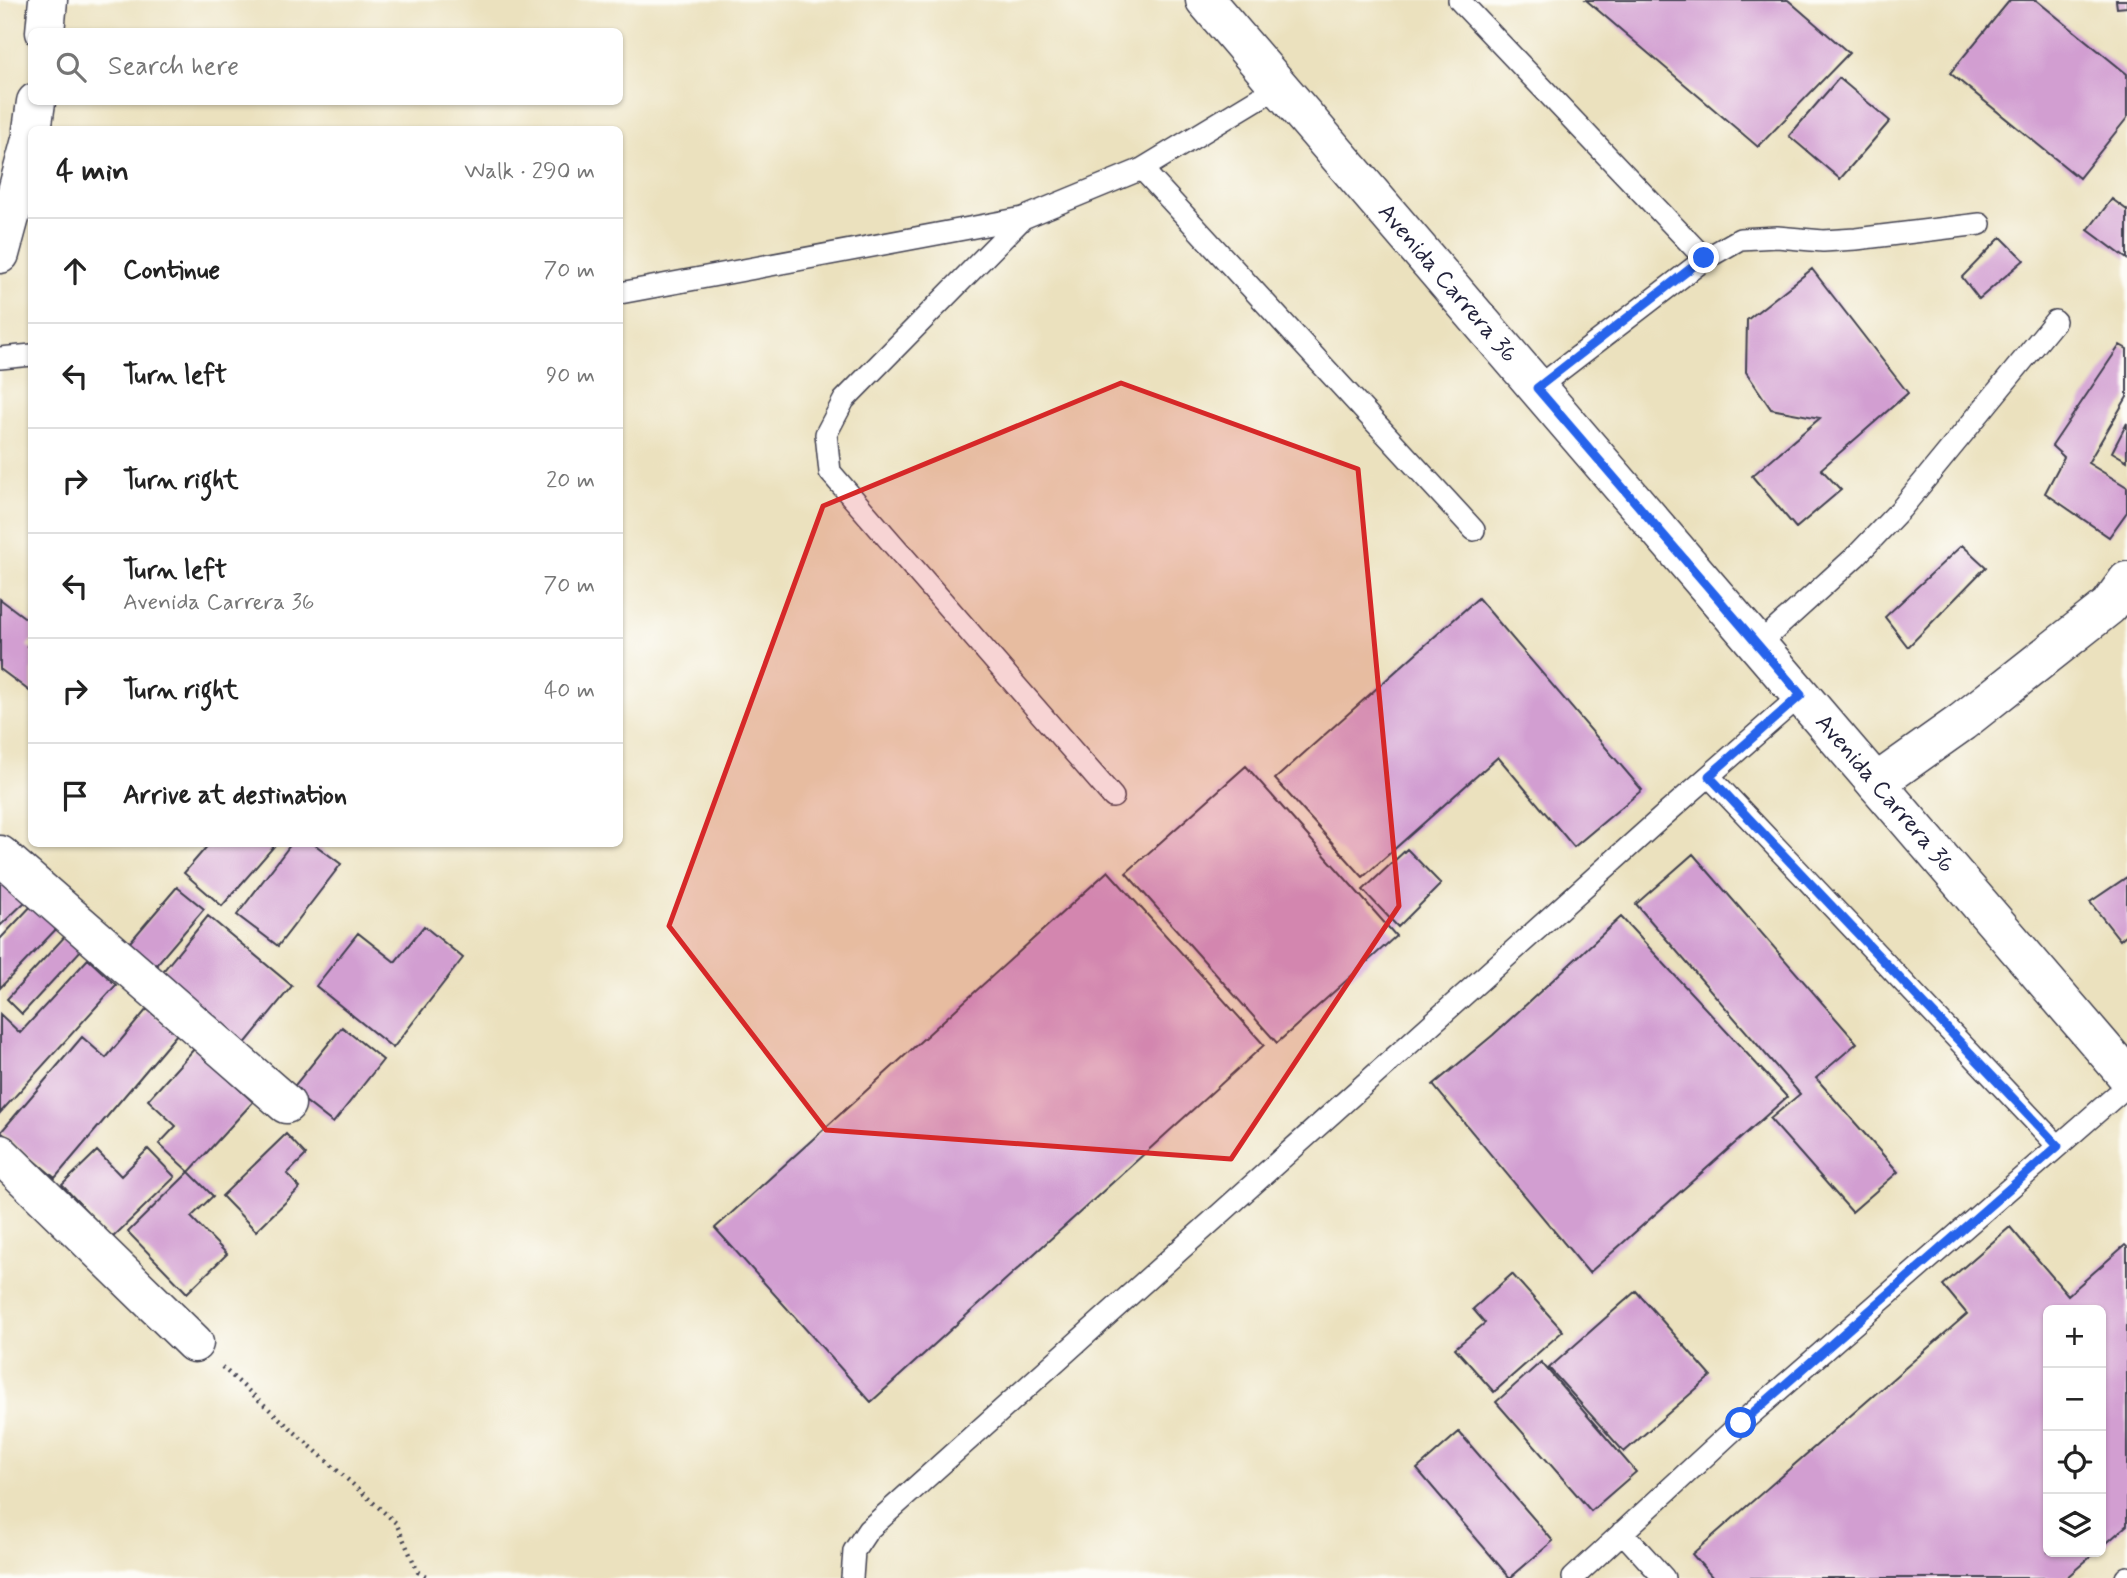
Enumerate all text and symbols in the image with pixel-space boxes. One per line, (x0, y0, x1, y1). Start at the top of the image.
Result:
search box (28, 28, 623, 105)
icon: search (52, 48, 90, 86)
text: Search here (108, 50, 239, 84)
text: 4 min (56, 152, 129, 191)
text: Walk · 290 m (464, 157, 595, 187)
street label: Avenida Carrera 36 (1371, 197, 1525, 369)
route end (1688, 242, 1719, 273)
icon: ahead (56, 252, 94, 290)
text: Continue (123, 254, 220, 288)
text: 70 m (543, 256, 595, 286)
icon: left (56, 357, 94, 395)
text: Turn left (123, 359, 227, 393)
text: 90 m (546, 361, 595, 391)
icon: right (56, 462, 94, 500)
text: Turn right (123, 464, 239, 498)
text: 20 m (546, 466, 595, 496)
text: Turn left (123, 554, 227, 588)
icon: left (56, 567, 94, 605)
text: 70 m (543, 571, 595, 601)
text: Avenida Carrera 36 (123, 588, 315, 618)
icon: right (56, 672, 94, 710)
text: Turn right (123, 674, 239, 708)
text: 40 m (544, 676, 595, 706)
street label: Avenida Carrera 36 (1808, 708, 1962, 880)
icon: arrive (56, 777, 94, 815)
text: Arrive at destination (123, 779, 347, 813)
map controls (2043, 1305, 2106, 1557)
button: + (2043, 1305, 2106, 1368)
button: − (2043, 1368, 2106, 1431)
route start (1725, 1407, 1756, 1438)
button: locate (2043, 1431, 2106, 1494)
button: layers (2043, 1494, 2106, 1557)

